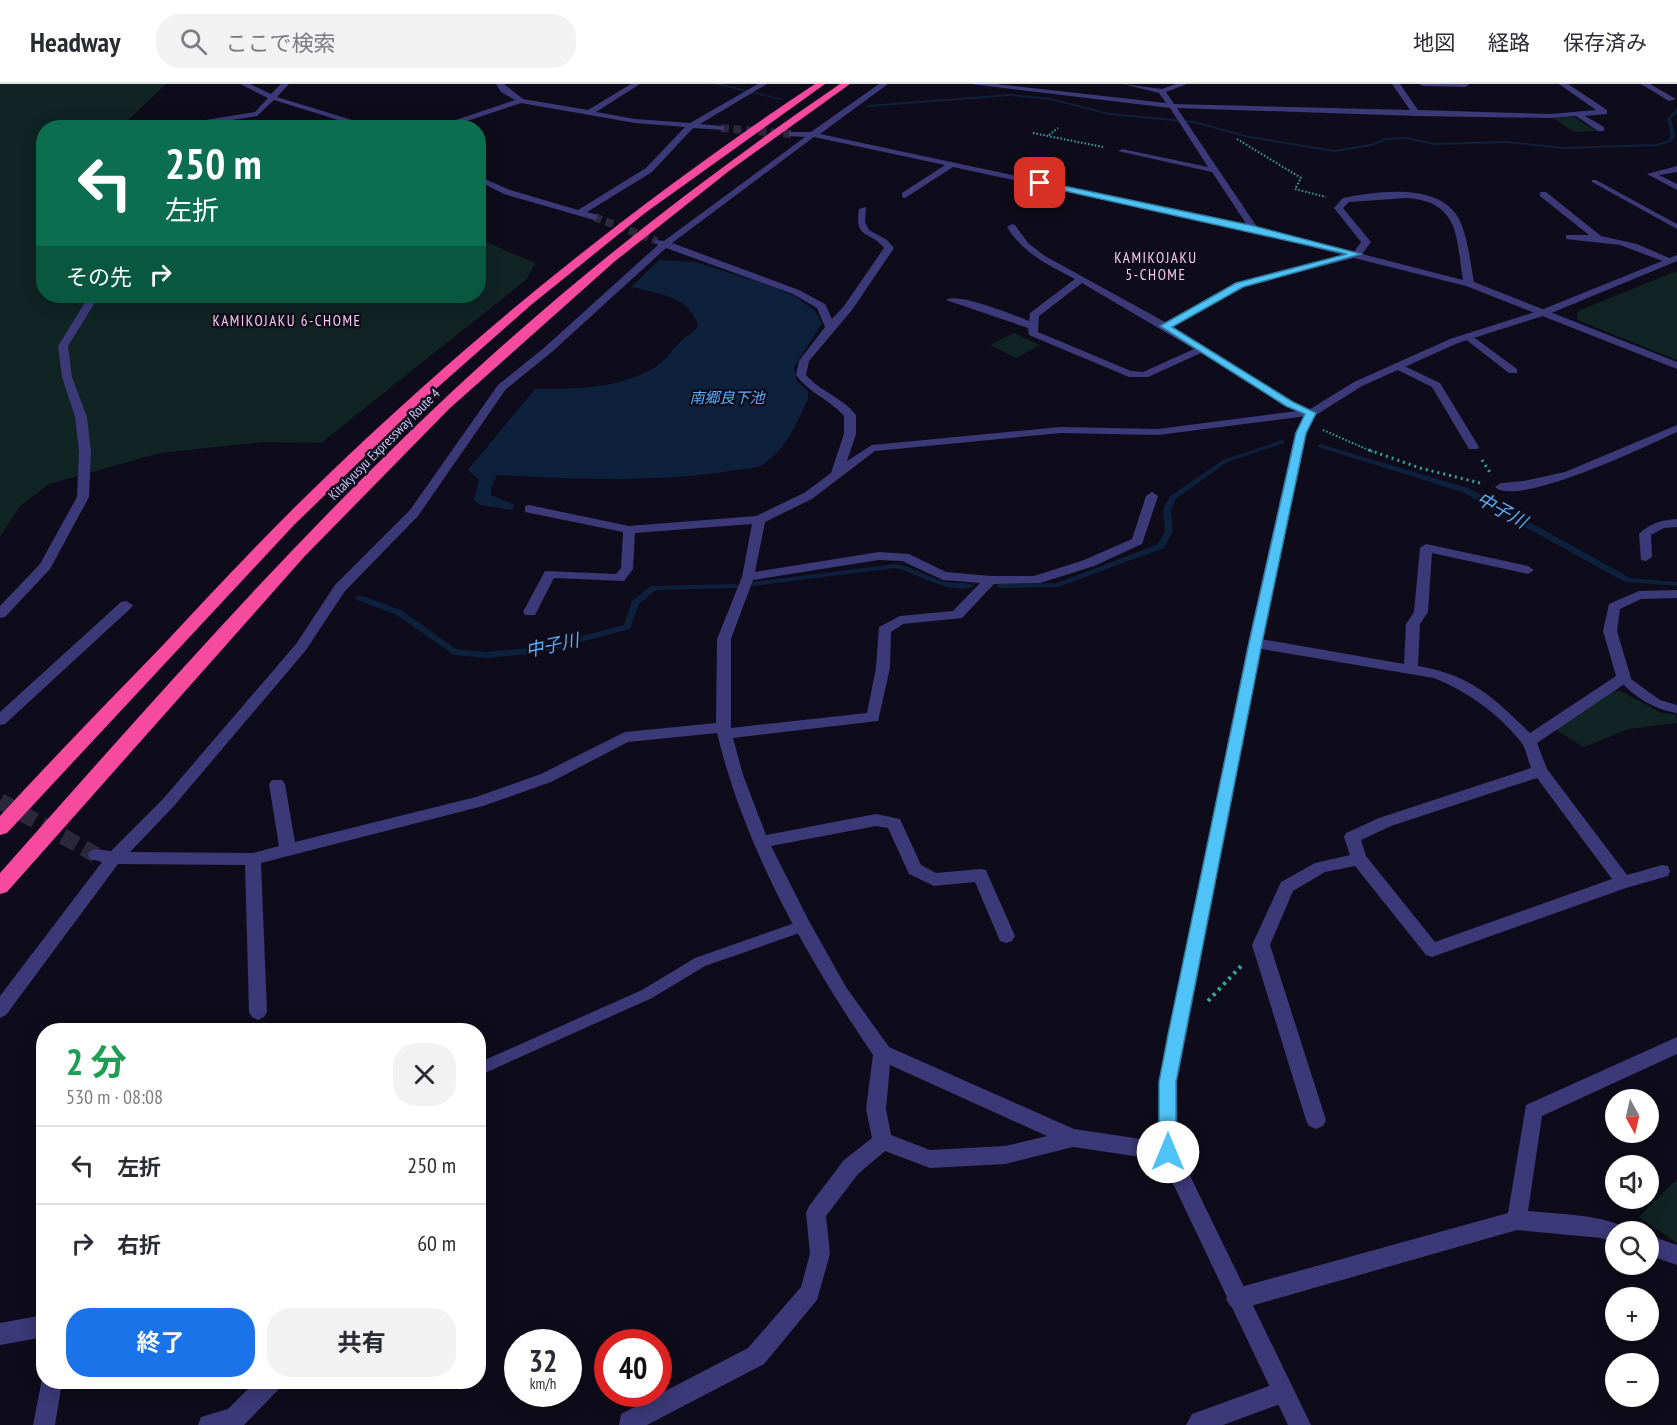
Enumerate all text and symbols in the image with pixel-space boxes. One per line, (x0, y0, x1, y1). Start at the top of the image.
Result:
search box (156, 14, 576, 68)
text: Headway (30, 23, 120, 60)
icon: search (177, 25, 210, 58)
text: ここで検索 (225, 29, 335, 57)
text: 地図 (1413, 29, 1455, 56)
text: 経路 (1488, 29, 1530, 56)
text: 保存済み (1563, 29, 1647, 56)
text: 250 m (165, 136, 262, 191)
icon: left (66, 144, 144, 222)
pin (1014, 157, 1065, 208)
icon: arrive (1023, 166, 1056, 199)
text: 左折 (165, 193, 219, 227)
district label: KAMIKOJAKU 5-CHOME (1114, 248, 1198, 284)
icon: right (144, 258, 177, 291)
text: その先 (66, 263, 132, 291)
district label: KAMIKOJAKU 6-CHOME (213, 311, 361, 330)
street label: Kitakyusyu Expressway Route 4 (324, 384, 444, 504)
water label: 南郷良下池 (689, 388, 766, 407)
water label: 中子川 (1473, 487, 1533, 534)
water label: 中子川 (523, 628, 583, 662)
text: 2 分 (66, 1038, 127, 1085)
button: close (393, 1043, 456, 1106)
text: 530 m · 08:08 (66, 1084, 163, 1110)
north arrow (1605, 1089, 1659, 1143)
map controls (1605, 1089, 1659, 1407)
position arrow (1136, 1120, 1200, 1184)
icon: left (66, 1149, 99, 1182)
text: 250 m (407, 1151, 456, 1179)
text: 左折 (117, 1153, 161, 1181)
button: sound (1605, 1155, 1659, 1209)
button: search (1605, 1221, 1659, 1275)
icon: right (66, 1227, 99, 1260)
text: 60 m (417, 1229, 456, 1257)
text: 右折 (117, 1231, 161, 1259)
button: + (1605, 1287, 1659, 1341)
button: 終了 (66, 1308, 255, 1377)
button: 共有 (267, 1308, 456, 1377)
speed limit sign: 40 (594, 1329, 672, 1407)
text: 32 (529, 1341, 557, 1380)
button: − (1605, 1353, 1659, 1407)
text: km/h (530, 1374, 556, 1393)

